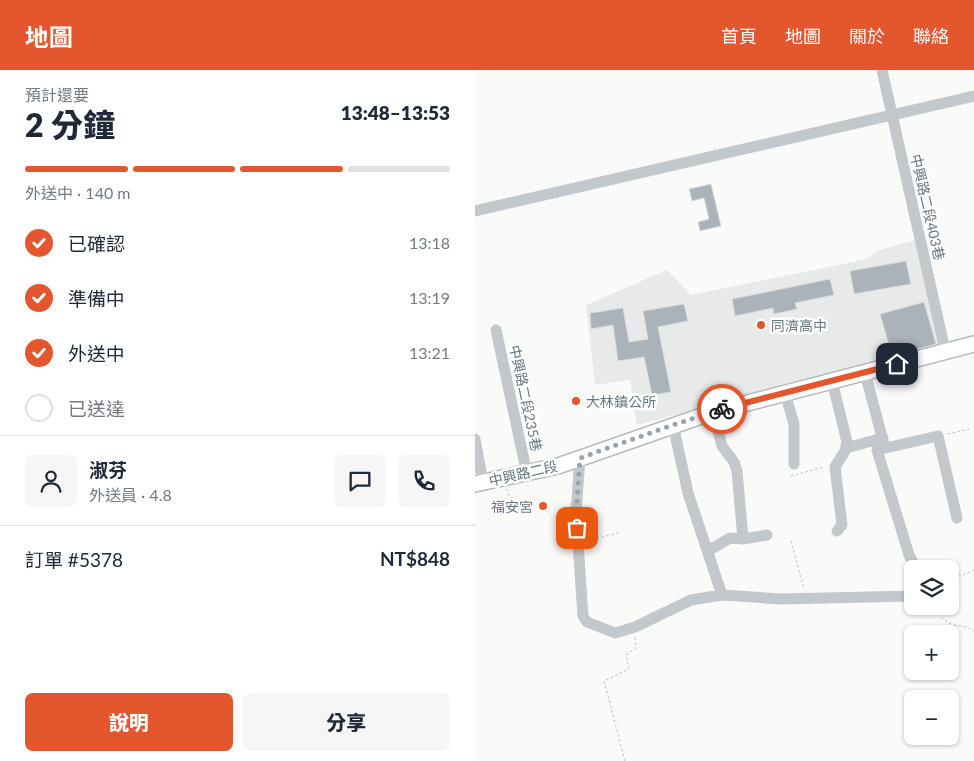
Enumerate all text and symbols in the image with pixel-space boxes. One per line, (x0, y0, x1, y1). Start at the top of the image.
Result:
text: 地圖 (25, 22, 73, 51)
text: 首頁 (721, 25, 757, 47)
text: 地圖 (785, 25, 821, 47)
text: 關於 (849, 25, 885, 47)
text: 聯絡 (913, 25, 949, 47)
text: 預計還要 (25, 85, 89, 104)
text: 13:48–13:53 (341, 101, 450, 124)
text: 2 分鐘 (25, 105, 115, 144)
street label: 中興路二段403巷 (908, 152, 948, 262)
text: 外送中 · 140 m (25, 183, 130, 202)
icon: check (25, 229, 53, 257)
text: 已確認 (68, 232, 125, 255)
text: 13:18 (409, 233, 450, 252)
icon: check (25, 284, 53, 312)
text: 準備中 (68, 287, 125, 310)
text: 13:19 (409, 288, 450, 307)
place label: 同濟高中 (771, 317, 827, 334)
marker: 同濟高中 (755, 319, 767, 331)
icon: check (25, 339, 53, 367)
text: 外送中 (68, 342, 125, 365)
text: 13:21 (409, 343, 450, 362)
street label: 中興路二段235巷 (506, 343, 546, 453)
pin (876, 343, 918, 385)
icon: home (883, 350, 911, 378)
courier (697, 384, 747, 434)
place label: 大林鎮公所 (586, 393, 656, 410)
marker: 大林鎮公所 (570, 395, 582, 407)
icon: bike (708, 395, 736, 423)
text: 已送達 (68, 397, 125, 420)
button: person (25, 455, 77, 507)
button: chat (334, 455, 386, 507)
button: phone (398, 455, 450, 507)
street label: 中興路二段 (487, 457, 559, 489)
text: 淑芬 (89, 458, 127, 481)
text: 外送員 · 4.8 (89, 485, 172, 504)
place label: 福安宮 (491, 498, 533, 515)
marker: 福安宮 (537, 500, 549, 512)
pin (556, 507, 598, 549)
icon: bag (563, 514, 591, 542)
text: NT$848 (380, 547, 450, 570)
text: 訂單 #5378 (25, 548, 123, 571)
map controls (904, 560, 959, 745)
button: layers (904, 560, 959, 615)
button: + (904, 625, 959, 680)
button: − (904, 690, 959, 745)
button: 說明 (25, 693, 233, 751)
button: 分享 (243, 693, 450, 751)

